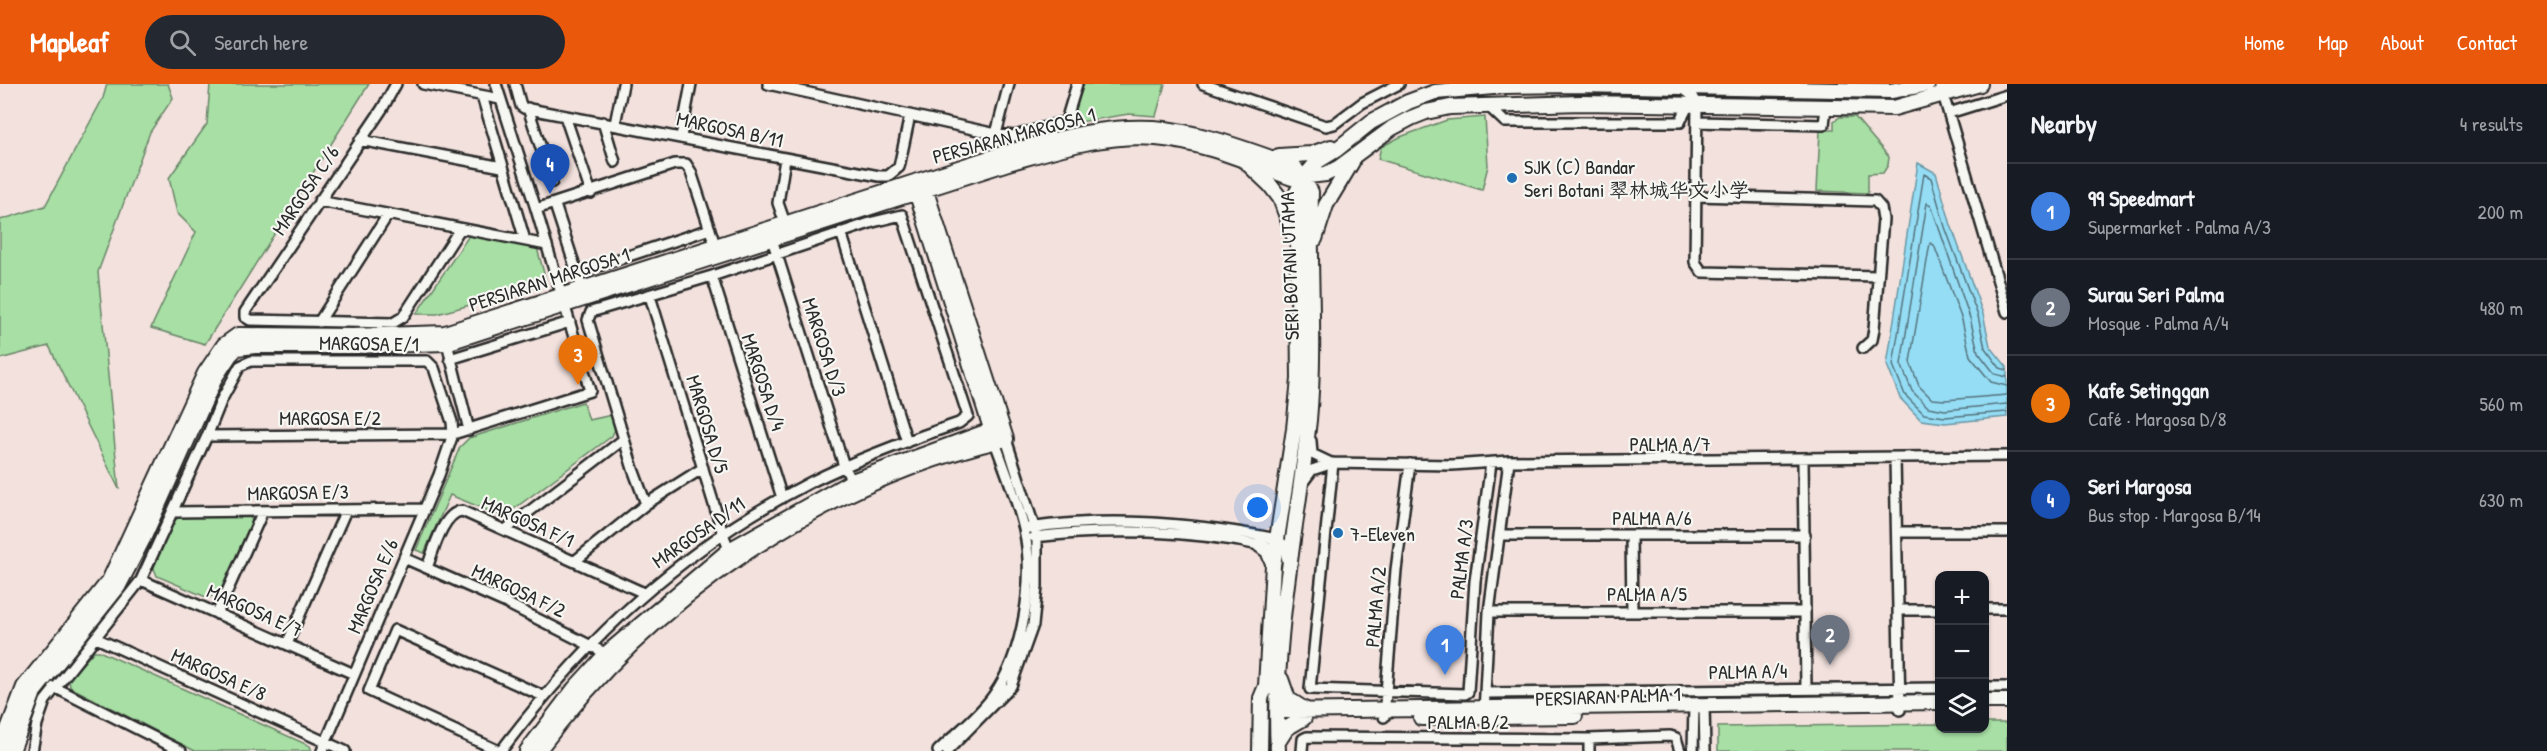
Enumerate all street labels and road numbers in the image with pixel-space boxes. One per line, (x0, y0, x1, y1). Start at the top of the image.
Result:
street label: PERSIARAN MARGOSA 1 (930, 100, 1098, 170)
street label: MARGOSA B/11 (674, 105, 786, 153)
street label: MARGOSA C/6 (265, 140, 345, 240)
street label: SERI BOTANI UTAMA (1273, 191, 1305, 341)
street label: PERSIARAN MARGOSA 1 (465, 240, 633, 318)
street label: MARGOSA D/3 (796, 294, 854, 400)
street label: MARGOSA E/1 (319, 329, 419, 357)
street label: MARGOSA D/4 (736, 330, 792, 434)
street label: MARGOSA D/5 (680, 372, 736, 477)
street label: MARGOSA E/2 (279, 404, 381, 431)
street label: PALMA A/7 (1629, 430, 1711, 457)
street label: MARGOSA E/3 (247, 478, 349, 506)
street label: MARGOSA F/1 (478, 489, 578, 553)
street label: MARGOSA D/11 (646, 490, 750, 574)
street label: PALMA A/6 (1612, 504, 1692, 531)
street label: PALMA A/3 (1443, 517, 1479, 600)
street label: MARGOSA E/6 (340, 535, 404, 637)
street label: MARGOSA F/2 (468, 557, 571, 624)
street label: PALMA A/2 (1358, 565, 1392, 648)
street label: MARGOSA E/7 (203, 577, 307, 643)
street label: PALMA A/5 (1607, 580, 1687, 607)
street label: MARGOSA E/8 (167, 641, 271, 707)
street label: PALMA A/4 (1708, 657, 1788, 685)
street label: PERSIARAN PALMA 1 (1535, 680, 1681, 712)
street label: PALMA B/2 (1427, 708, 1509, 735)

